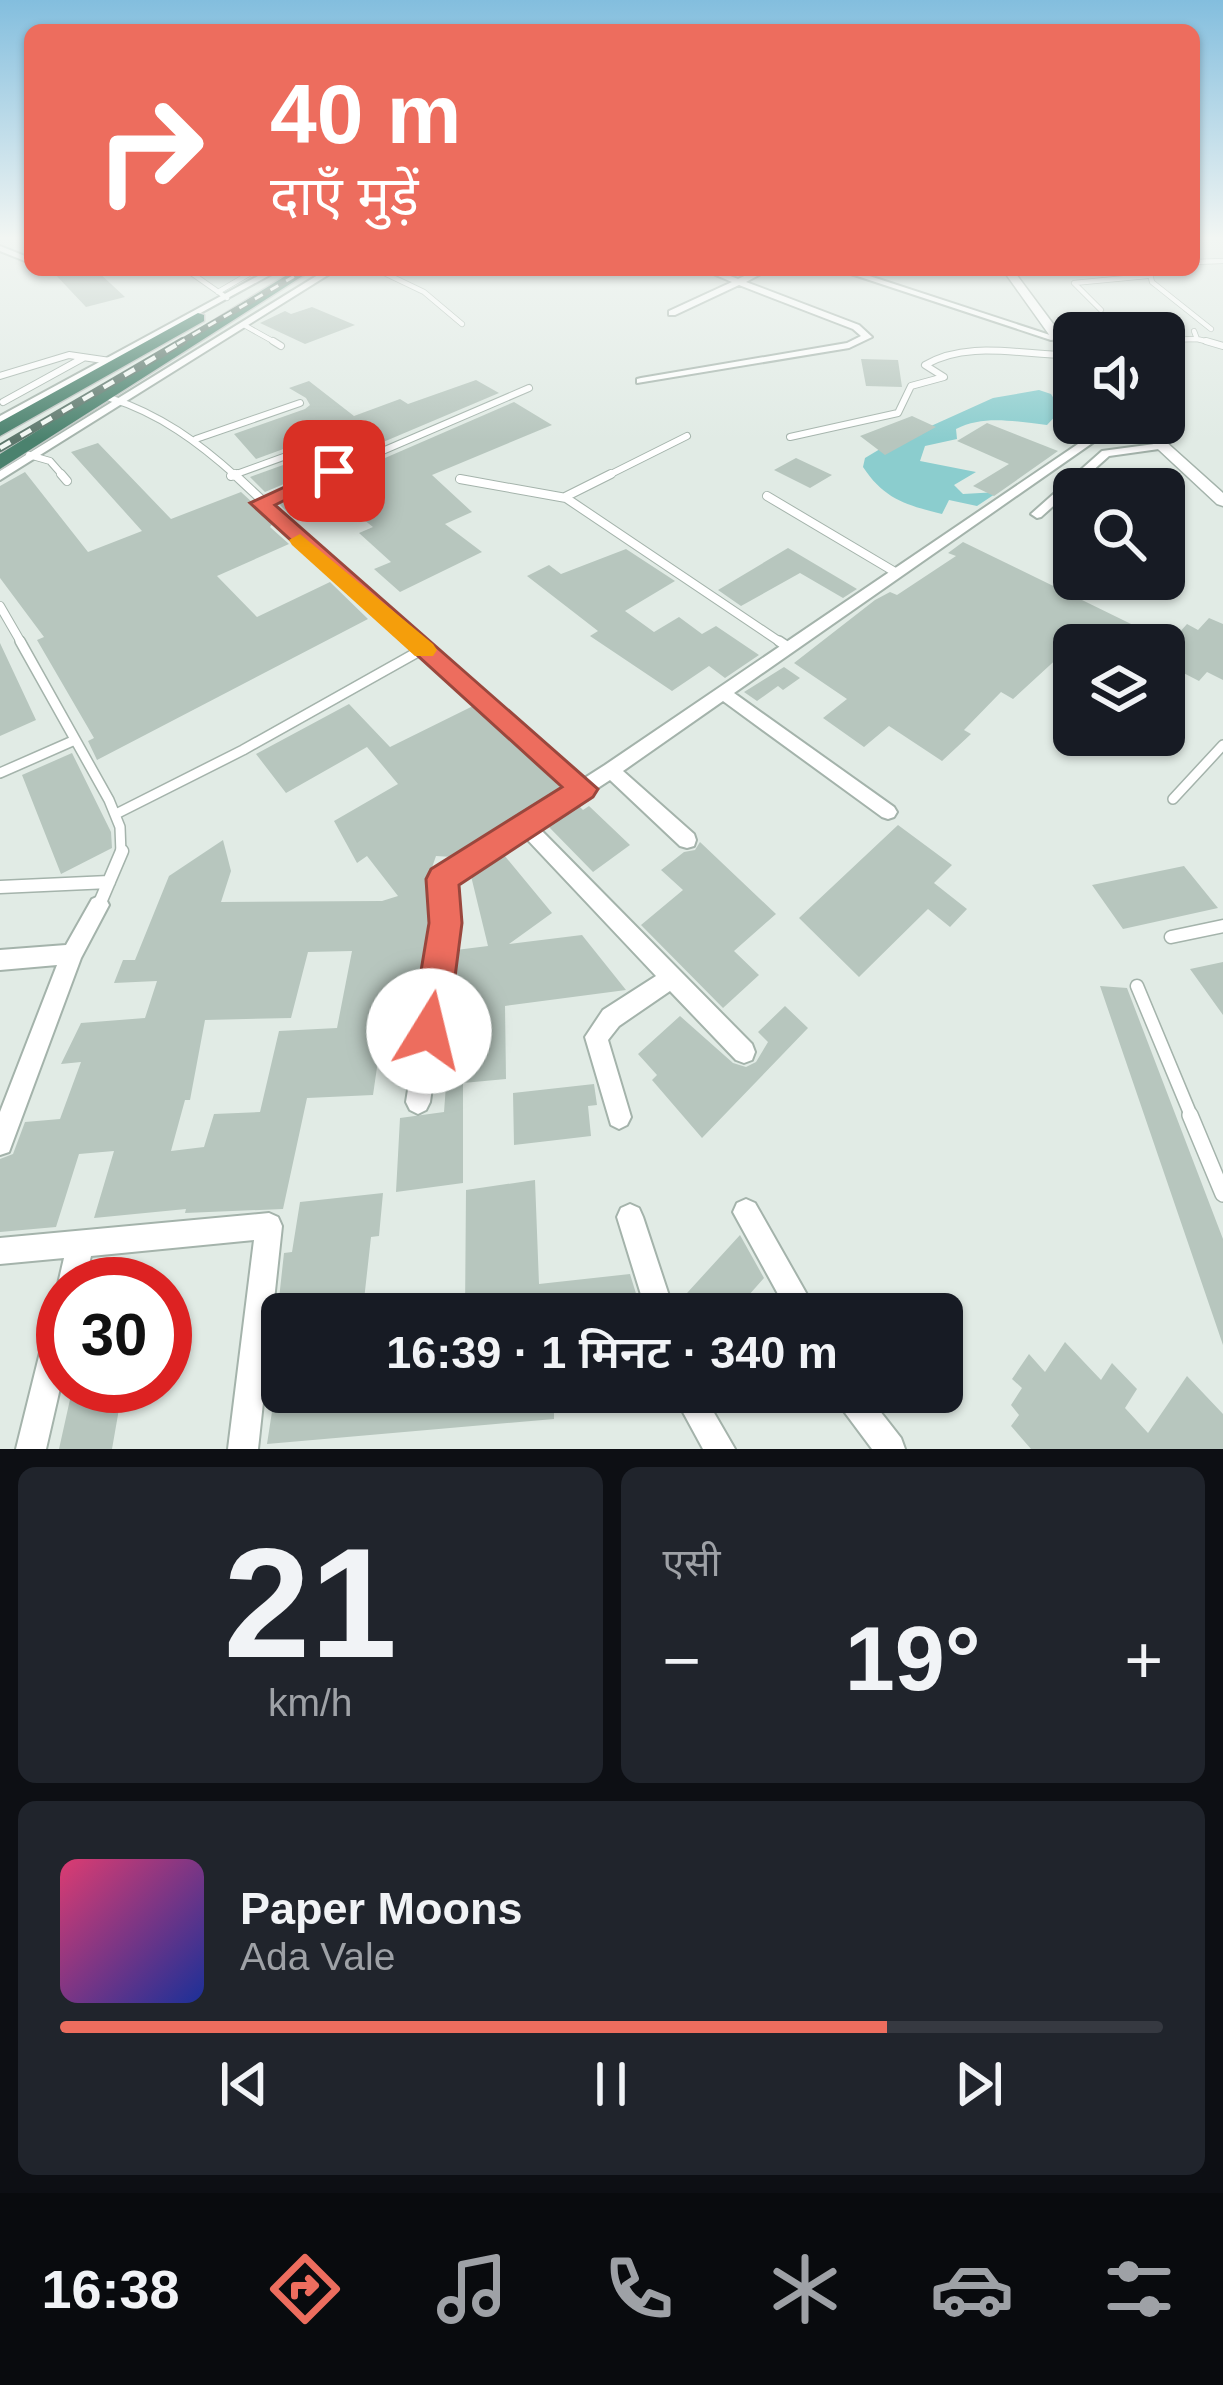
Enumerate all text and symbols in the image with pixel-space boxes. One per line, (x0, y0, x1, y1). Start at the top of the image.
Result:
text: 40 m (270, 67, 461, 161)
icon: right (72, 72, 228, 228)
text: दाएँ मुड़ें (270, 166, 419, 226)
map controls (1053, 312, 1185, 756)
button: sound (1053, 312, 1185, 444)
pin (283, 420, 385, 522)
icon: arrive (301, 438, 367, 504)
button: search (1053, 468, 1185, 600)
button: layers (1053, 624, 1185, 756)
position arrow (366, 968, 492, 1094)
speed limit sign: 30 (36, 1257, 192, 1413)
text: 16:39 · 1 मिनट · 340 m (386, 1327, 838, 1378)
text: 21 (223, 1516, 397, 1690)
text: एसी (663, 1541, 721, 1584)
text: 19° (845, 1609, 981, 1709)
text: − (663, 1623, 701, 1697)
text: + (1124, 1623, 1163, 1697)
text: km/h (268, 1681, 353, 1724)
text: Paper Moons (240, 1883, 523, 1934)
text: Ada Vale (240, 1935, 395, 1978)
icon: previous (211, 2051, 277, 2117)
icon: pause (578, 2051, 644, 2117)
icon: next (946, 2051, 1012, 2117)
icon: directions (263, 2247, 347, 2331)
icon: music (430, 2247, 514, 2331)
icon: phone (597, 2247, 681, 2331)
icon: climate (763, 2247, 847, 2331)
icon: car (930, 2247, 1014, 2331)
icon: filters (1097, 2247, 1181, 2331)
text: 16:38 (41, 2259, 180, 2319)

